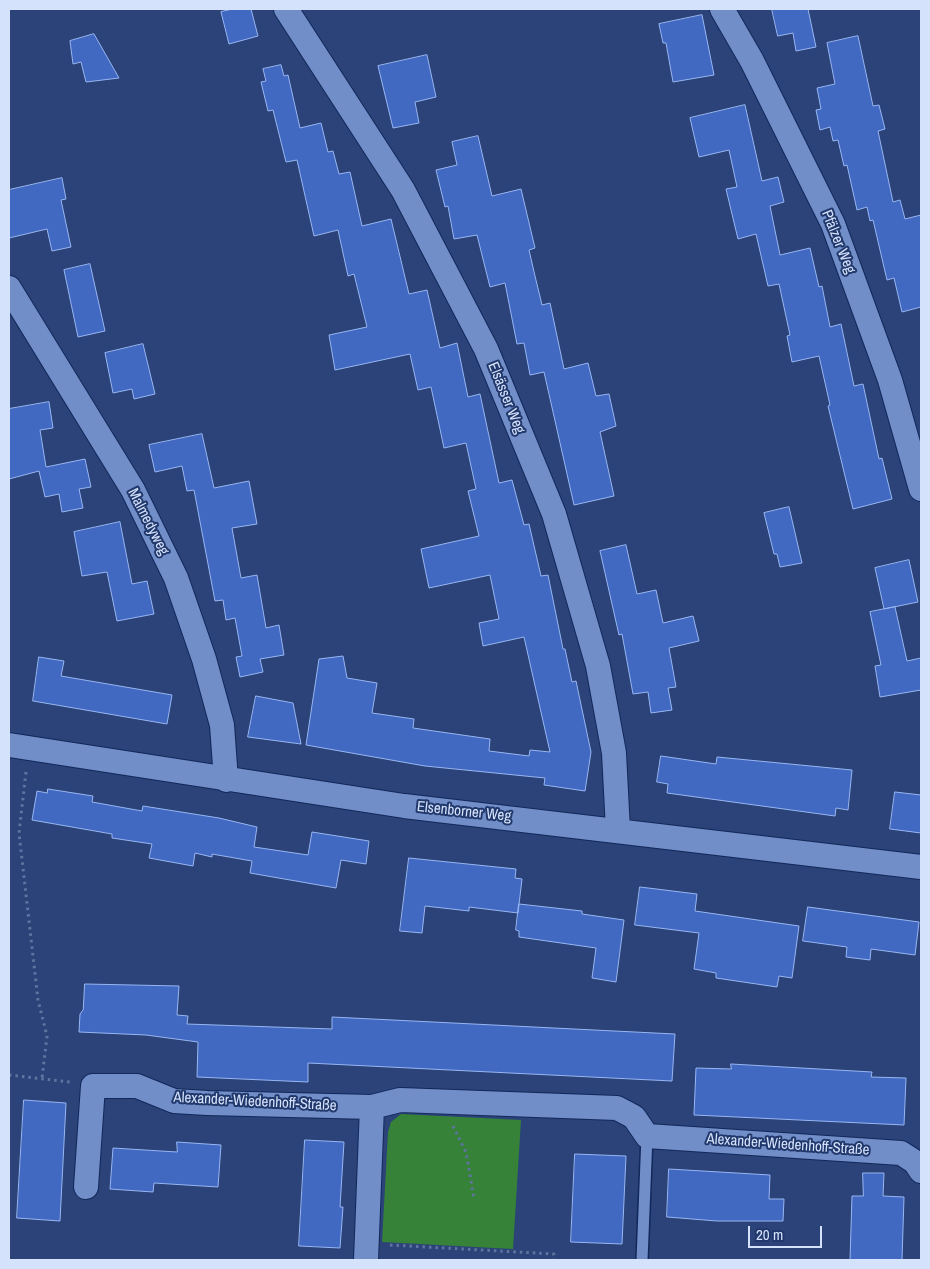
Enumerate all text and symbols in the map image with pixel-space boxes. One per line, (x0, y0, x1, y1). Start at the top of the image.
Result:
street label: Pfälzer Weg (817, 208, 859, 276)
street label: Elsässer Weg (483, 360, 529, 436)
street label: Malmedyweg (124, 486, 172, 558)
street label: Elsenborner Weg (416, 798, 512, 826)
street label: Alexander-Wiedenhoff-Straße (173, 1089, 337, 1115)
street label: Alexander-Wiedenhoff-Straße (706, 1130, 870, 1160)
scale bar (750, 1216, 824, 1248)
text: 20 m (756, 1224, 783, 1245)

